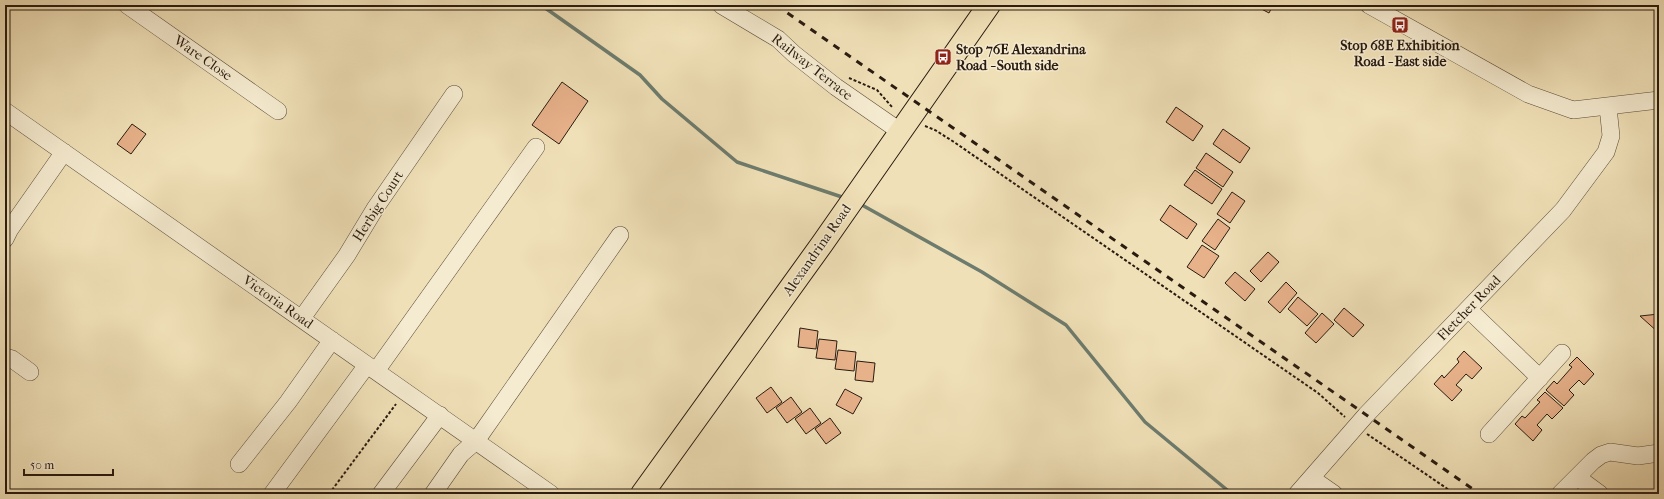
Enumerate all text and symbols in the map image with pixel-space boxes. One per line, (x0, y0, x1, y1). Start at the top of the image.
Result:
bus stop icon: Stop 68E Exhibition Road - East side (1390, 15, 1410, 35)
street label: Railway Terrace (768, 30, 856, 104)
street label: Ware Close (170, 31, 236, 84)
place label: Stop 68E Exhibition Road - East side (1340, 37, 1461, 70)
place label: Stop 76E Alexandrina Road - South side (956, 41, 1086, 74)
bus stop icon: Stop 76E Alexandrina Road - South side (933, 47, 953, 67)
street label: Herbig Court (349, 167, 407, 245)
street label: Alexandrina Road (778, 201, 855, 300)
street label: Victoria Road (239, 271, 317, 333)
street label: Fletcher Road (1434, 272, 1505, 344)
scale bar (24, 451, 113, 477)
text: 50 m (30, 458, 54, 472)

